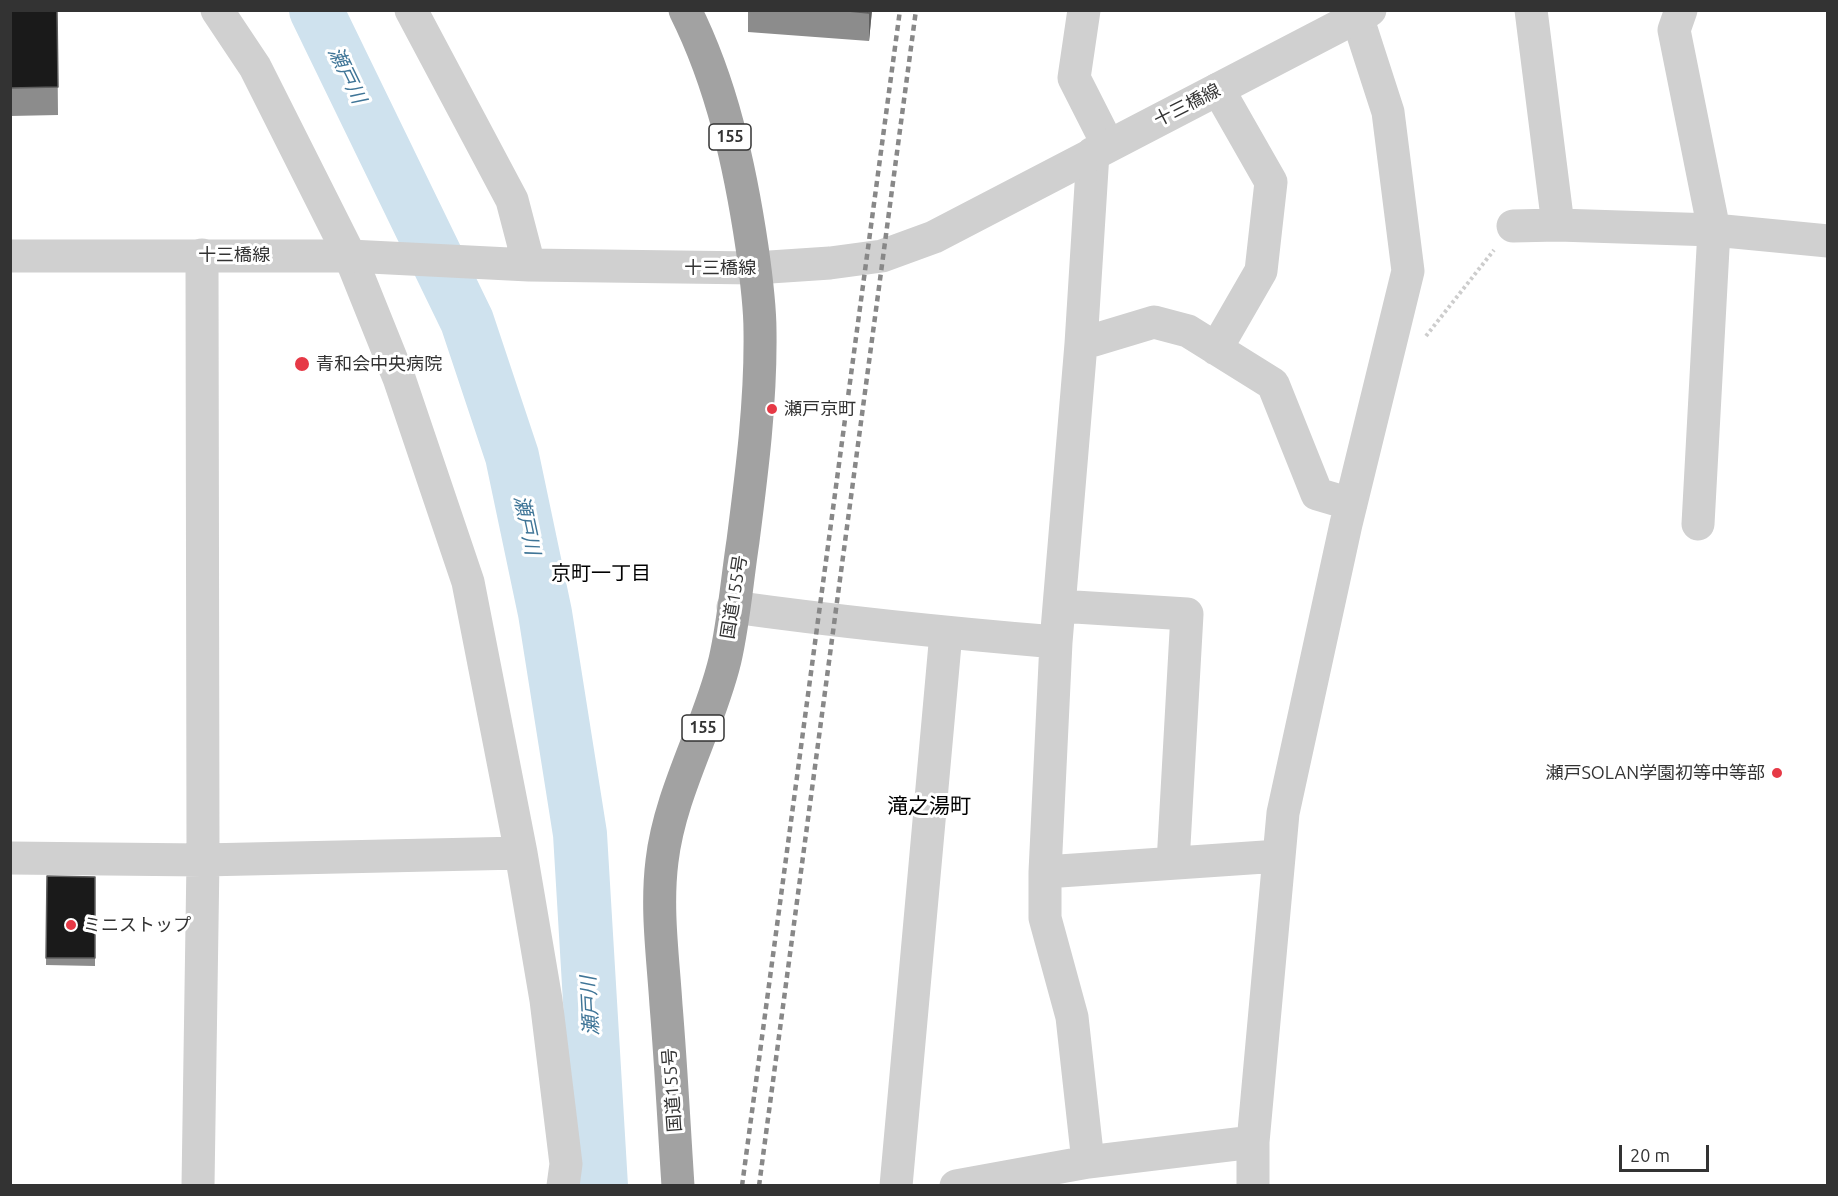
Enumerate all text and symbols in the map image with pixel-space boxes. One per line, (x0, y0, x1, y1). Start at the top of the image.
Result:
water label: 瀬戸川 (323, 43, 371, 107)
street label: 十三橋線 (1150, 79, 1224, 131)
road number: 155 (709, 124, 751, 150)
street label: 十三橋線 (198, 244, 270, 266)
street label: 十三橋線 (684, 257, 756, 279)
place label: 青和会中央病院 (316, 353, 442, 375)
marker: 青和会中央病院 (293, 355, 311, 373)
place label: 瀬戸京町 (784, 398, 856, 420)
marker: 瀬戸京町 (765, 402, 779, 416)
water label: 瀬戸川 (509, 493, 545, 557)
street label: 国道155号 (717, 554, 751, 640)
district label: 京町一丁目 (551, 561, 651, 585)
road number: 155 (682, 715, 724, 741)
place label: 瀬戸SOLAN学園初等中等部 (1545, 762, 1765, 784)
marker: 瀬戸SOLAN学園初等中等部 (1770, 766, 1784, 780)
district label: 滝之湯町 (887, 793, 971, 819)
place label: ミニストップ (83, 914, 191, 936)
marker: ミニストップ (64, 918, 78, 932)
water label: 瀬戸川 (576, 975, 604, 1037)
street label: 国道155号 (658, 1047, 686, 1133)
scale bar (1622, 1133, 1712, 1171)
text: 20 m (1630, 1145, 1670, 1165)

